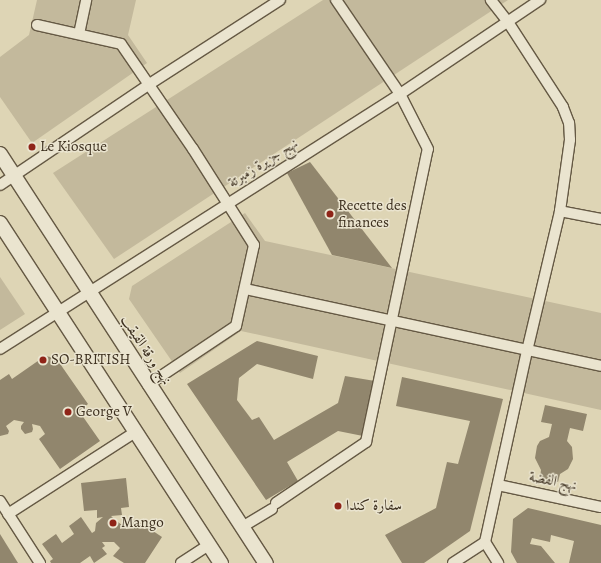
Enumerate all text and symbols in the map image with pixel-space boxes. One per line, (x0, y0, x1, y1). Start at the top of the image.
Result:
street label: نهج جزيرة زمبرتة (225, 134, 301, 192)
place label: Le Kiosque (40, 138, 107, 156)
marker: Le Kiosque (27, 142, 37, 152)
place label: Recette des finances (338, 196, 407, 231)
marker: Recette des finances (325, 209, 335, 219)
street label: نهج ورقة القيقب (117, 312, 175, 388)
place label: SO-BRITISH (51, 351, 131, 369)
marker: SO-BRITISH (38, 355, 48, 365)
place label: George V (76, 403, 132, 421)
marker: George V (63, 407, 73, 417)
street label: نهج الفضة (527, 467, 579, 495)
place label: سفارة كندا (346, 497, 402, 515)
marker: سفارة كندا (333, 501, 343, 511)
place label: Mango (121, 514, 164, 532)
marker: Mango (108, 518, 118, 528)

